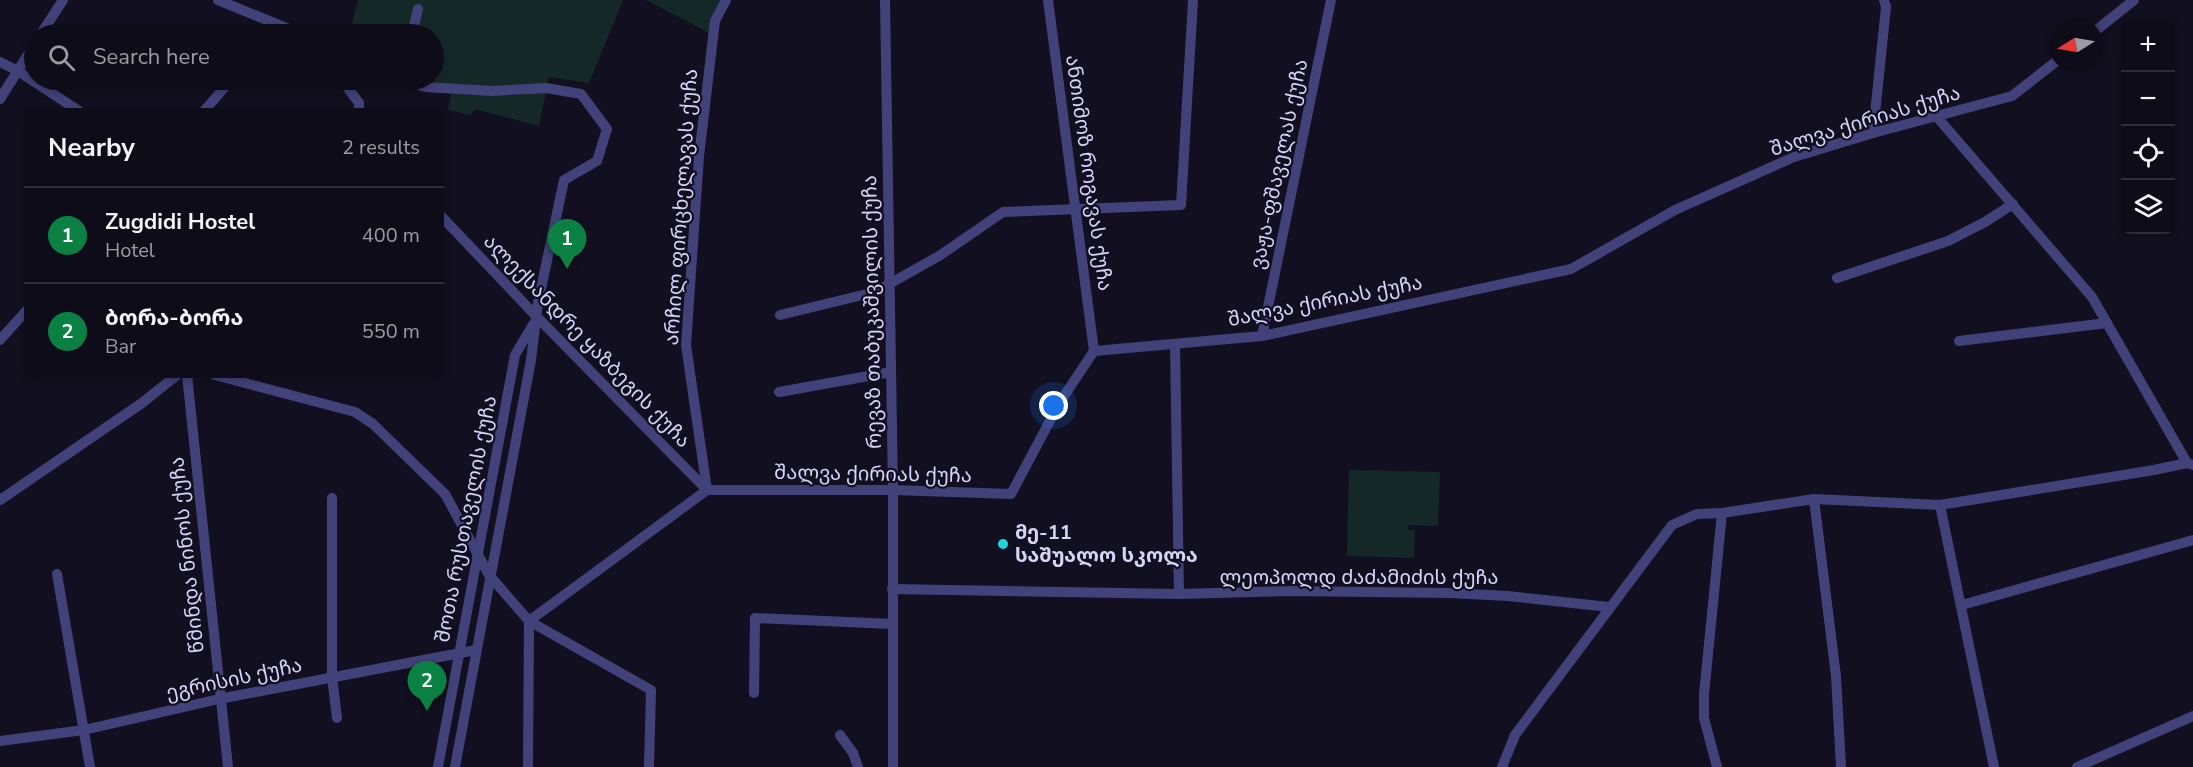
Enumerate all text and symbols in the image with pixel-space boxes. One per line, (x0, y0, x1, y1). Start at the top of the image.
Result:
north arrow (2049, 18, 2103, 72)
map controls (2121, 18, 2175, 234)
button: + (2121, 18, 2175, 72)
search box (24, 24, 444, 90)
icon: search (45, 41, 78, 74)
text: Search here (93, 42, 210, 72)
street label: ანთიმოზ როგავას ქუჩა (1059, 53, 1119, 293)
street label: ვაჟა-ფშაველას ქუჩა (1244, 57, 1314, 271)
street label: არჩილ ფირცხელავას ქუჩა (658, 68, 704, 346)
button: − (2121, 72, 2175, 126)
street label: შალვა ქირიას ქუჩა (1767, 79, 1963, 163)
button: locate (2121, 126, 2175, 180)
text: Nearby (48, 130, 135, 165)
text: 2 results (342, 134, 420, 161)
street label: რევაზ თაბუკაშვილის ქუჩა (856, 175, 888, 449)
button: layers (2121, 180, 2175, 234)
text: Zugdidi Hostel (105, 207, 255, 237)
pin: 1 (548, 220, 586, 269)
text: 1 (62, 222, 74, 249)
text: 400 m (362, 222, 420, 249)
street label: ალექსანდრე ყაზბეგის ქუჩა (478, 228, 696, 454)
text: Hotel (105, 237, 155, 264)
street label: შალვა ქირიას ქუჩა (1225, 269, 1425, 333)
text: ბორა-ბორა (105, 303, 243, 333)
text: 2 (62, 318, 74, 345)
text: 550 m (362, 318, 420, 345)
text: Bar (105, 333, 136, 360)
your location (1039, 391, 1068, 420)
street label: შოთა რუსთაველის ქუჩა (429, 393, 503, 645)
street label: წმინდა ნინოს ქუჩა (163, 456, 211, 654)
street label: შალვა ქირიას ქუჩა (774, 459, 972, 489)
place label: მე-11 საშუალო სკოლა (1015, 519, 1198, 569)
marker: მე-11 საშუალო სკოლა (996, 537, 1010, 551)
street label: ლეოპოლდ ძაძამიძის ქუჩა (1220, 564, 1498, 591)
street label: ეგრისის ქუჩა (164, 651, 304, 707)
pin: 2 (408, 662, 446, 711)

